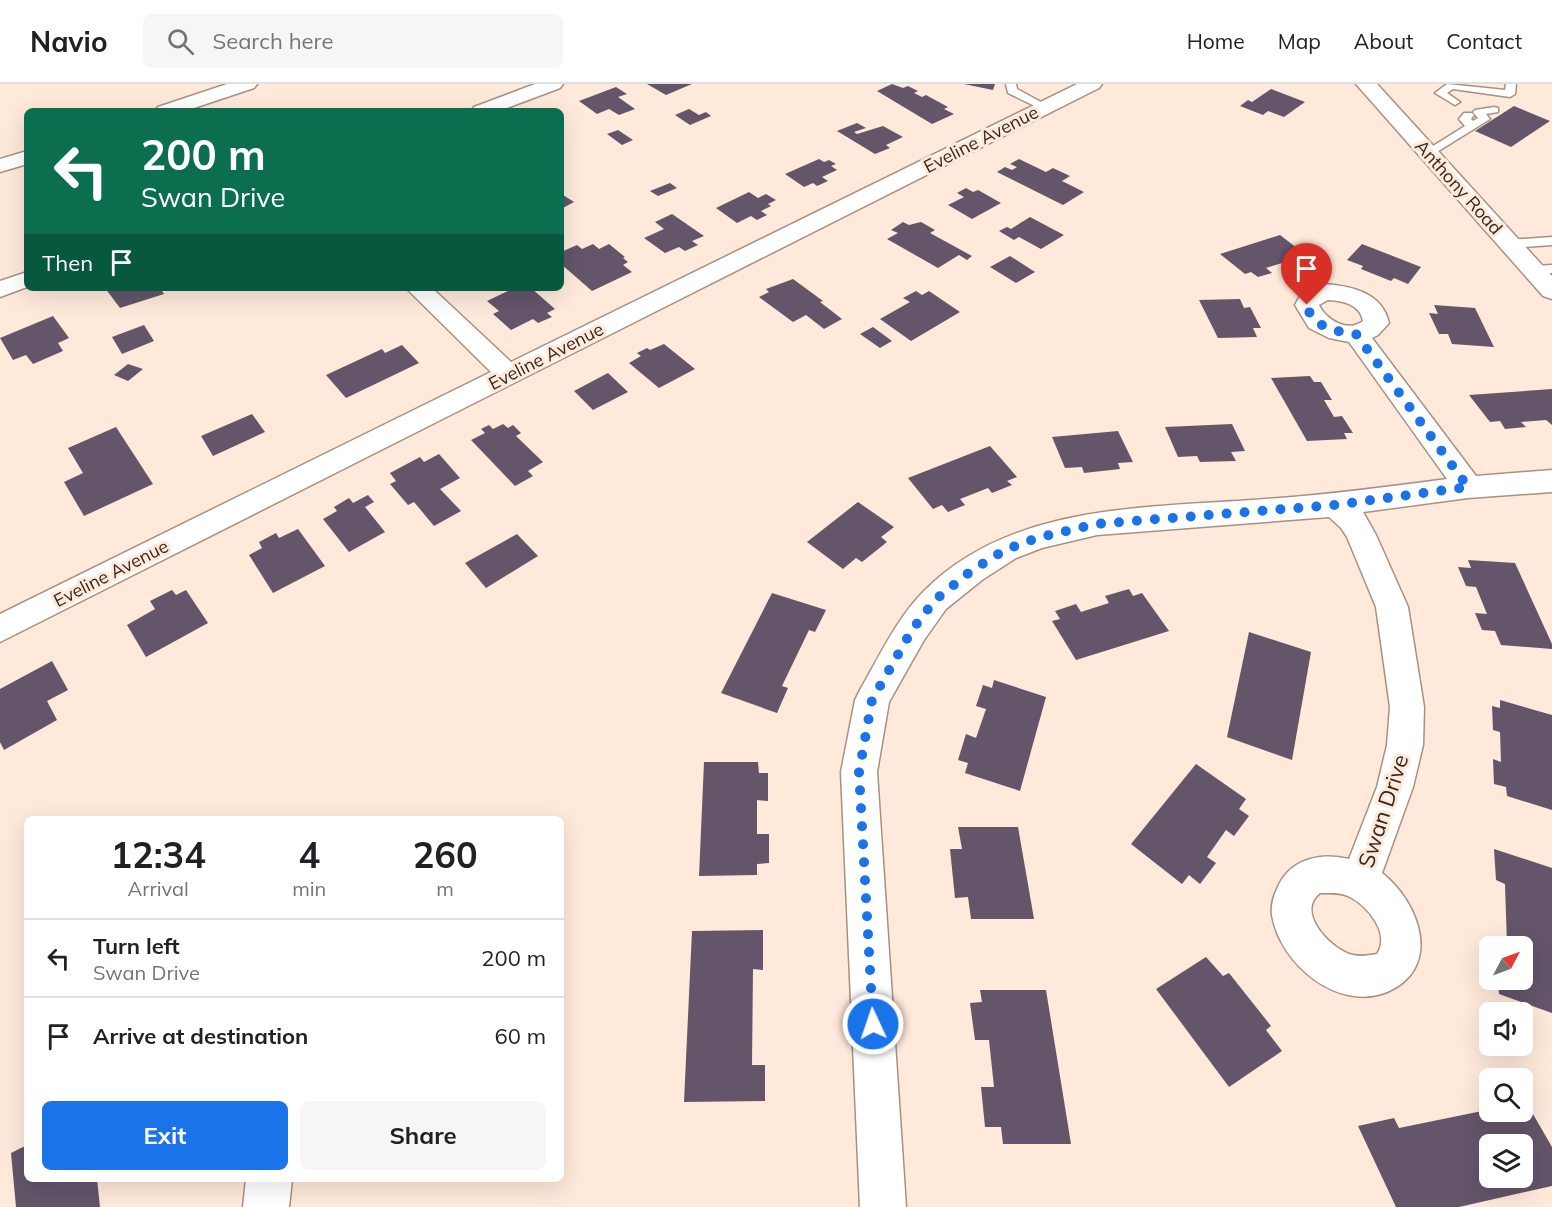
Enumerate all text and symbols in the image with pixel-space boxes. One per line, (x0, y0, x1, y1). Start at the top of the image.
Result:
search box (143, 14, 563, 68)
text: Navio (30, 24, 107, 59)
icon: search (164, 25, 197, 58)
text: Search here (212, 27, 333, 55)
text: Home (1187, 28, 1245, 54)
text: Map (1278, 28, 1321, 54)
text: About (1354, 28, 1413, 54)
text: Contact (1446, 28, 1522, 54)
street label: Eveline Avenue (920, 100, 1042, 178)
text: 200 m (141, 128, 266, 181)
icon: left (42, 132, 120, 210)
street label: Anthony Road (1410, 135, 1508, 239)
text: Swan Drive (141, 180, 285, 214)
pin (1281, 243, 1332, 305)
icon: arrive (105, 246, 138, 279)
text: Then (42, 249, 93, 277)
icon: arrive (1290, 252, 1323, 285)
street label: Eveline Avenue (485, 317, 607, 395)
street label: Eveline Avenue (50, 534, 172, 612)
street label: Swan Drive (1352, 751, 1414, 871)
text: 12:34 (110, 832, 206, 877)
text: 4 (298, 832, 320, 877)
text: 260 (413, 832, 478, 877)
text: Arrival (128, 876, 189, 901)
text: min (292, 876, 326, 901)
text: m (436, 876, 454, 901)
text: Turn left (93, 932, 180, 960)
north arrow (1479, 936, 1533, 990)
map controls (1479, 936, 1533, 1188)
icon: left (42, 942, 75, 975)
text: 200 m (481, 944, 546, 972)
text: Swan Drive (93, 960, 200, 985)
position arrow (841, 992, 905, 1056)
button: sound (1479, 1002, 1533, 1056)
icon: arrive (42, 1020, 75, 1053)
text: Arrive at destination (93, 1022, 308, 1050)
text: 60 m (495, 1022, 546, 1050)
button: search (1479, 1068, 1533, 1122)
button: Exit (42, 1101, 288, 1170)
button: Share (300, 1101, 546, 1170)
button: layers (1479, 1134, 1533, 1188)

